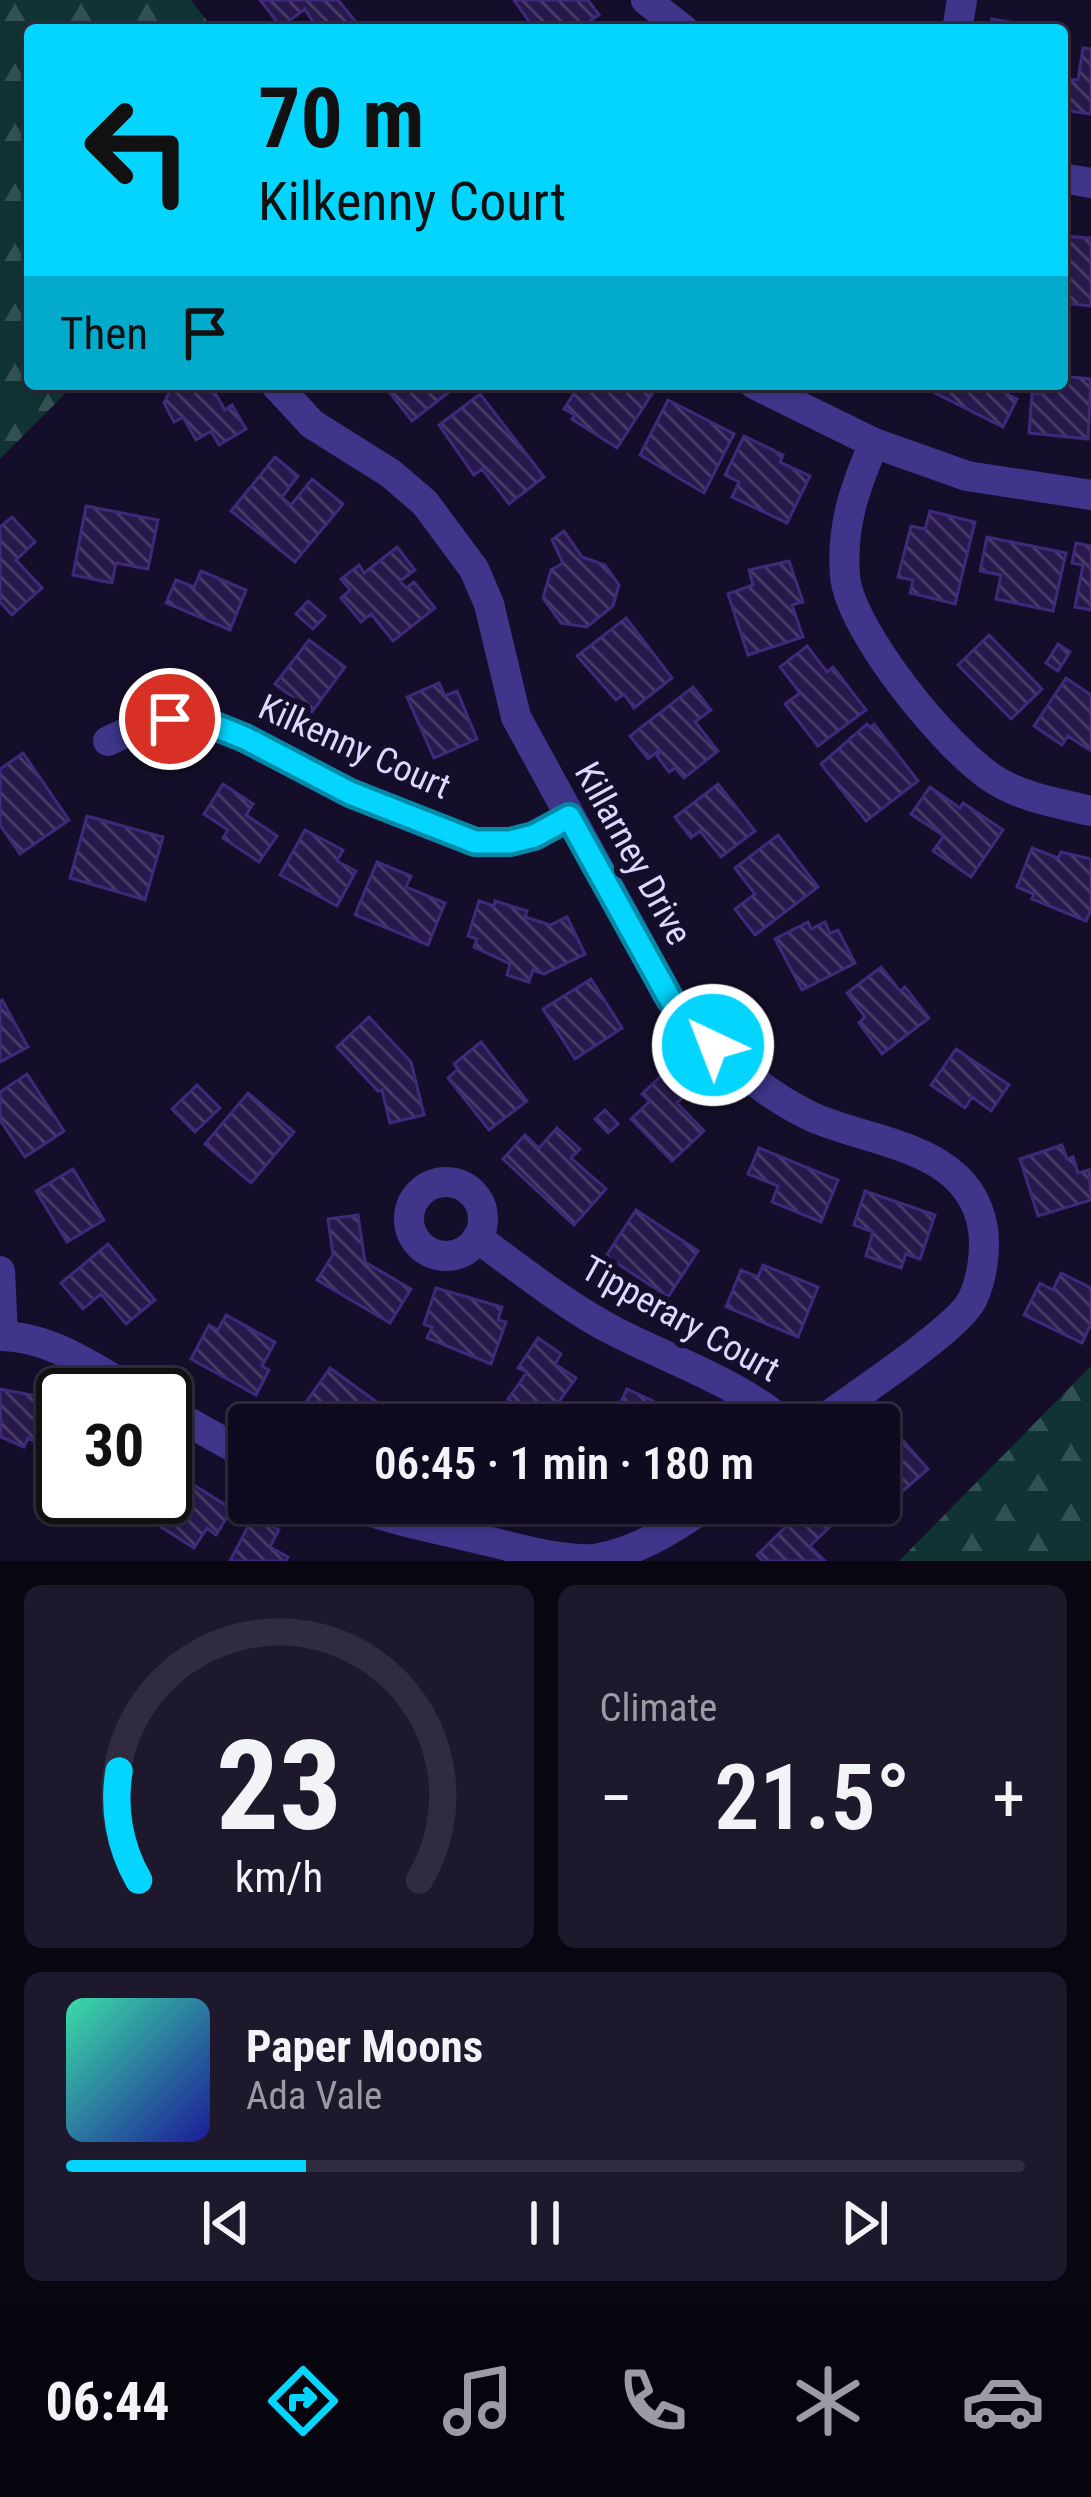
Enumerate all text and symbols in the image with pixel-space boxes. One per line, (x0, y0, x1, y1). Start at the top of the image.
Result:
text: 70 m (258, 69, 425, 168)
icon: left (60, 72, 216, 228)
text: Kilkenny Court (258, 170, 566, 233)
icon: arrive (172, 300, 238, 366)
text: Then (60, 307, 148, 360)
pin (119, 668, 221, 770)
icon: arrive (137, 686, 203, 752)
street label: Kilkenny Court (252, 686, 457, 808)
street label: Killarney Drive (566, 755, 700, 952)
position arrow (650, 982, 776, 1108)
street label: Tipperary Court (574, 1247, 787, 1391)
speed limit sign: 30 (36, 1368, 192, 1524)
text: 06:45 · 1 min · 180 m (374, 1437, 754, 1490)
text: Climate (600, 1685, 717, 1731)
text: 23 (216, 1713, 342, 1859)
text: 21.5° (714, 1746, 910, 1851)
text: − (600, 1760, 633, 1837)
text: + (992, 1760, 1025, 1837)
text: km/h (235, 1851, 323, 1901)
text: Paper Moons (246, 2020, 483, 2073)
text: Ada Vale (246, 2073, 382, 2119)
icon: previous (193, 2190, 259, 2256)
icon: pause (512, 2190, 578, 2256)
icon: next (832, 2190, 898, 2256)
icon: directions (261, 2359, 345, 2443)
icon: music (436, 2359, 520, 2443)
icon: phone (611, 2359, 695, 2443)
icon: climate (786, 2359, 870, 2443)
icon: car (961, 2359, 1045, 2443)
text: 06:44 (46, 2370, 170, 2433)

